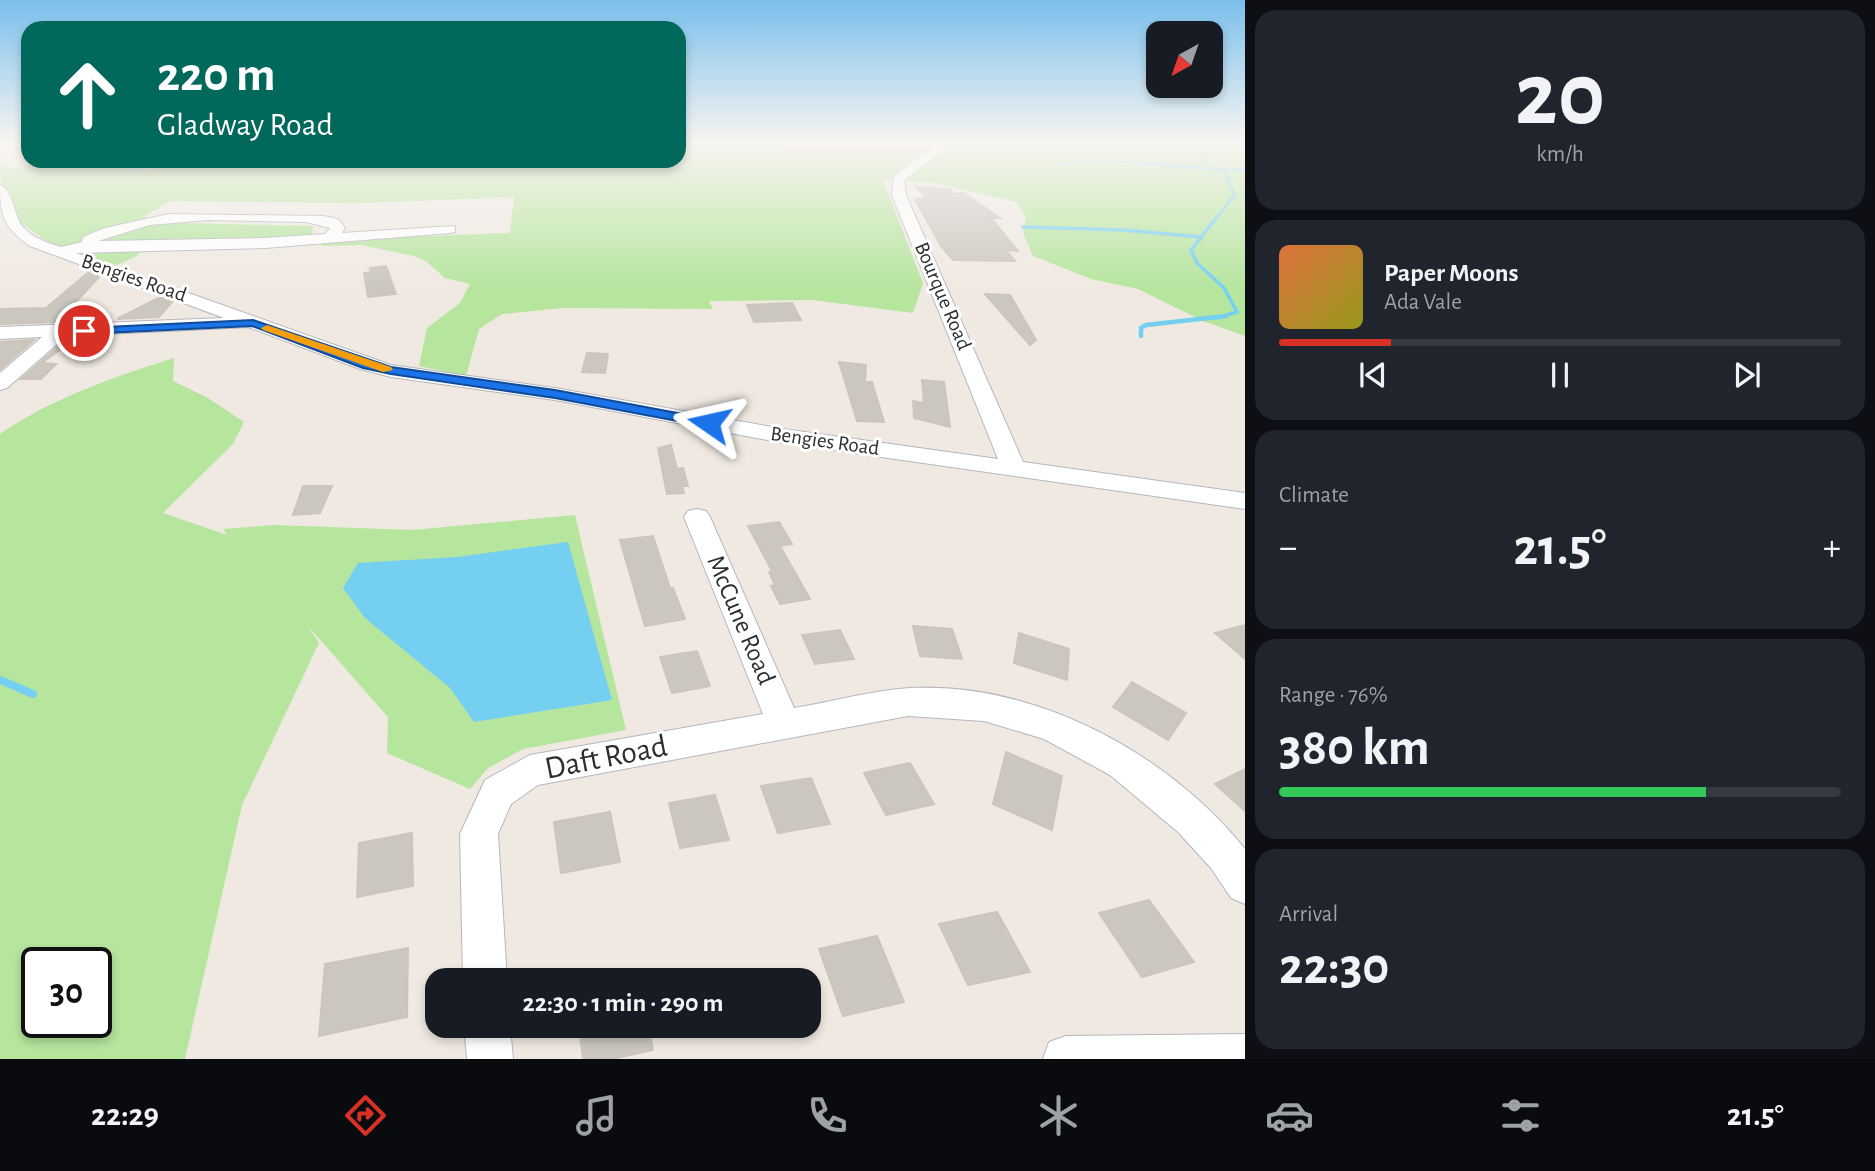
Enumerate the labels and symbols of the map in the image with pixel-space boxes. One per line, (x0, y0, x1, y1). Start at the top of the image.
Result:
north arrow (1146, 21, 1223, 98)
street label: Bourque Road (911, 239, 975, 353)
street label: Bengies Road (79, 250, 189, 306)
pin (54, 301, 114, 361)
position arrow (672, 386, 746, 460)
street label: Bengies Road (769, 423, 881, 459)
street label: McCune Road (702, 552, 780, 688)
street label: Daft Road (542, 729, 670, 785)
speed limit sign: 30 (21, 947, 112, 1038)

